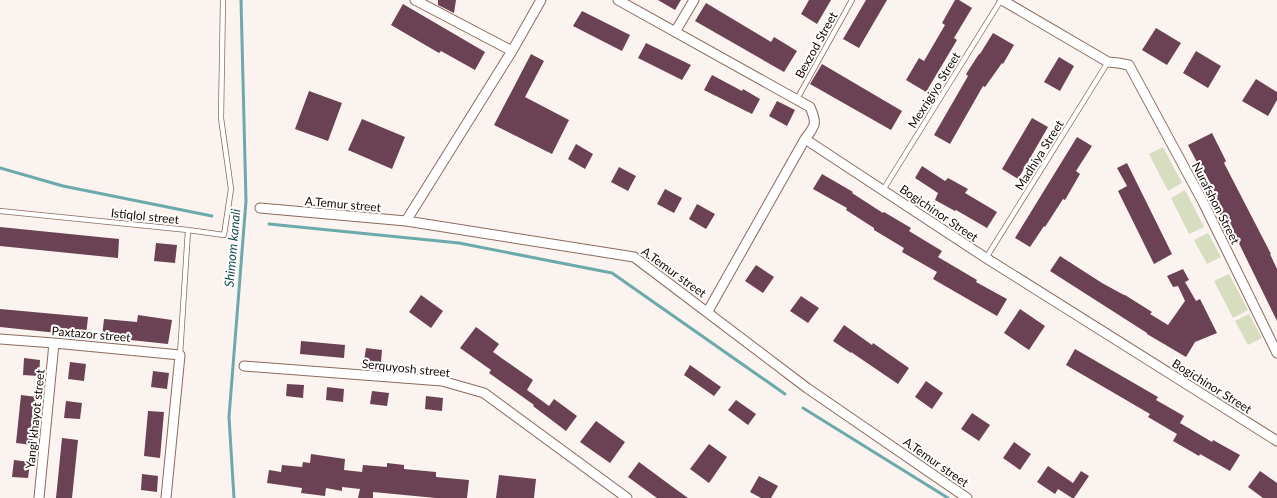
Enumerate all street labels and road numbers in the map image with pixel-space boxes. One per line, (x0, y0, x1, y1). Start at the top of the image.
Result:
street label: Bexzod Street (792, 9, 841, 81)
street label: Mexrigiyo Street (905, 49, 964, 131)
street label: Madhiya Street (1011, 117, 1067, 193)
street label: Nurafshon Street (1189, 159, 1243, 247)
street label: Bogichinor Street (897, 181, 982, 245)
street label: A.Temur street (304, 193, 382, 215)
street label: Istiqlol street (110, 205, 181, 227)
street label: A.Temur street (639, 243, 710, 301)
street label: Paxtazor street (51, 323, 132, 345)
street label: Bogichinor Street (1169, 355, 1255, 417)
street label: Serquyosh street (361, 356, 452, 380)
street label: Yangi khayot street (22, 368, 48, 470)
street label: A.Temur street (900, 434, 972, 490)

